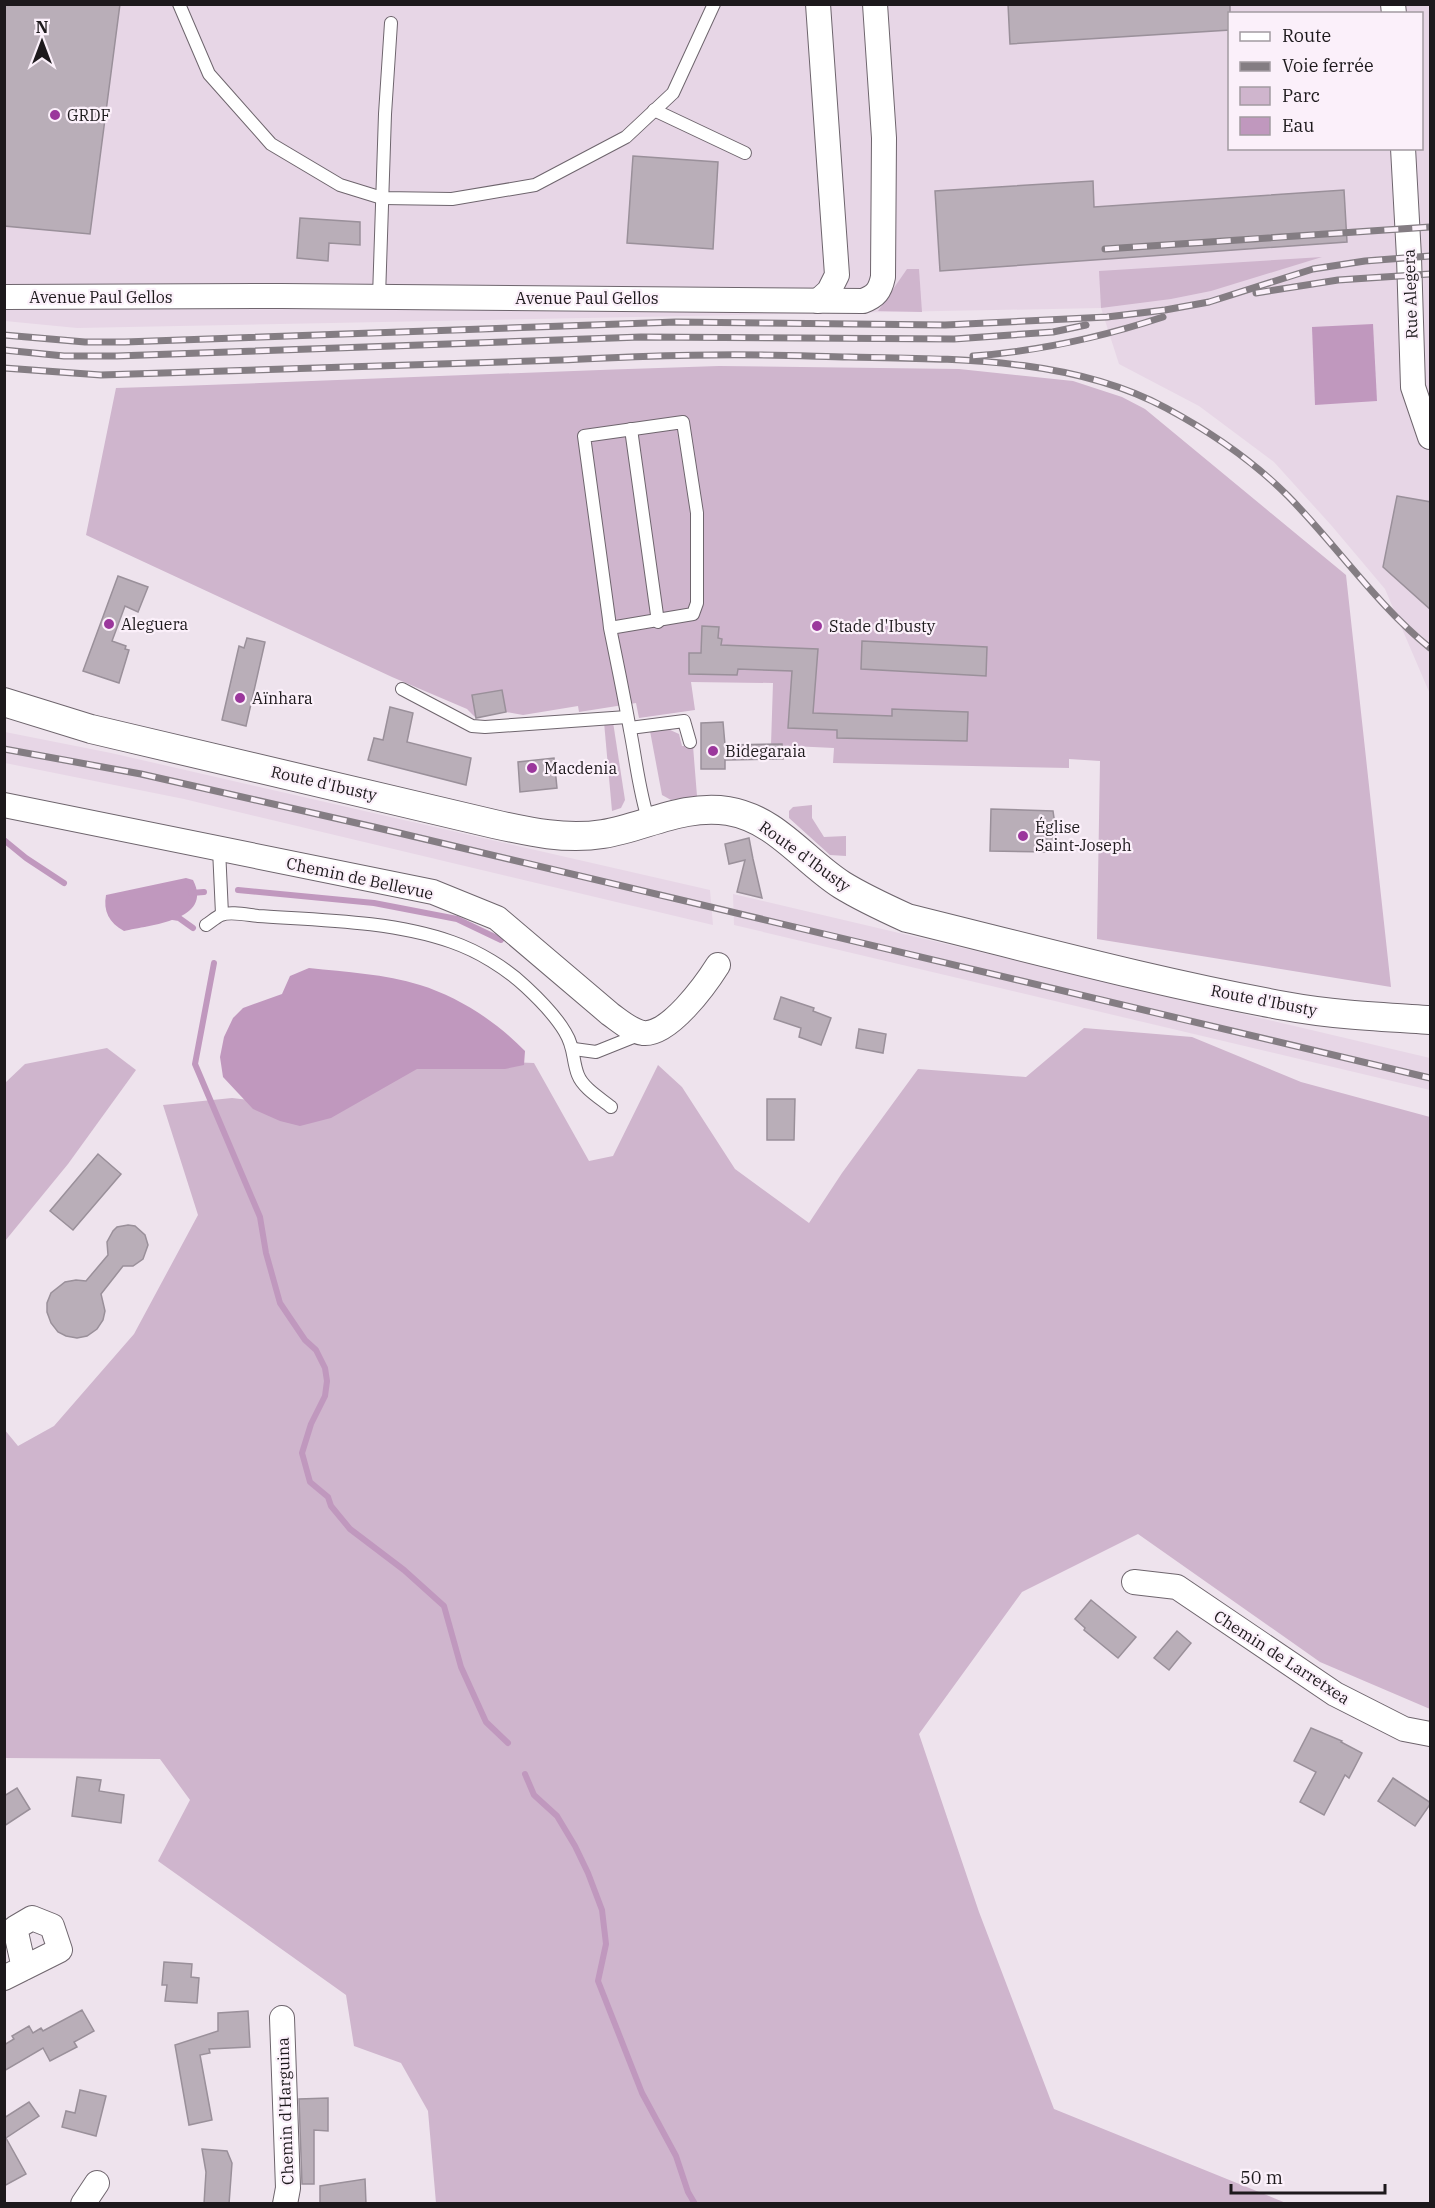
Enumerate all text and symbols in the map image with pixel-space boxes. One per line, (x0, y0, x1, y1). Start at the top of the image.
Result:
north arrow (12, 12, 72, 72)
legend (1228, 12, 1423, 150)
text: N (36, 17, 48, 37)
text: Route (1282, 24, 1331, 47)
text: Voie ferrée (1282, 54, 1374, 77)
text: Parc (1282, 84, 1320, 107)
place label: GRDF (67, 105, 111, 125)
marker: GRDF (48, 108, 62, 122)
text: Eau (1282, 114, 1314, 137)
street label: Rue Alegera (1398, 248, 1422, 339)
street label: Avenue Paul Gellos (29, 287, 173, 307)
street label: Avenue Paul Gellos (515, 288, 659, 308)
place label: Aleguera (121, 614, 188, 634)
place label: Stade d'Ibusty (829, 616, 936, 636)
marker: Aleguera (102, 617, 116, 631)
marker: Stade d'Ibusty (810, 619, 824, 633)
place label: Aïnhara (252, 688, 313, 708)
marker: Aïnhara (233, 691, 247, 705)
place label: Bidegaraia (725, 741, 806, 761)
marker: Bidegaraia (706, 744, 720, 758)
place label: Macdenia (544, 758, 617, 778)
street label: Route d'Ibusty (269, 761, 379, 805)
marker: Macdenia (525, 761, 539, 775)
street label: Route d'Ibusty (755, 816, 855, 896)
place label: Église Saint-Joseph (1035, 816, 1132, 855)
marker: Église Saint-Joseph (1016, 829, 1030, 843)
street label: Chemin de Bellevue (285, 853, 435, 903)
street label: Route d'Ibusty (1209, 980, 1319, 1020)
street label: Chemin de Larretxea (1210, 1606, 1354, 1709)
street label: Chemin d'Harguina (272, 2037, 298, 2185)
scale bar (1231, 2157, 1386, 2195)
text: 50 m (1240, 2166, 1283, 2189)

